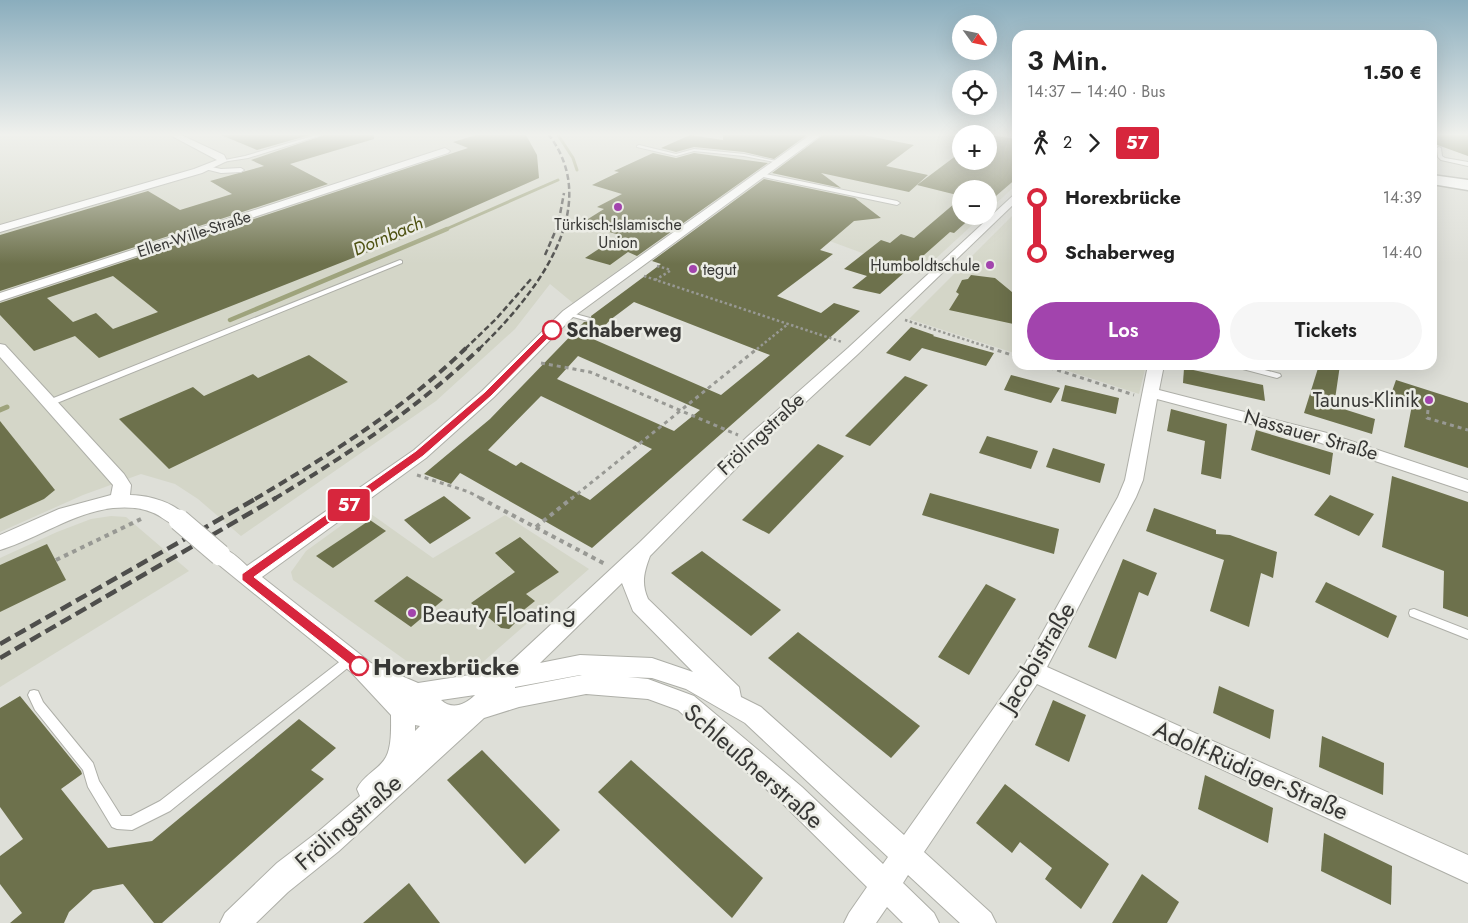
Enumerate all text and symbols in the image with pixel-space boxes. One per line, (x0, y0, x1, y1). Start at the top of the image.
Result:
north arrow (952, 15, 998, 60)
map controls (952, 15, 997, 225)
text: 3 Min. (1027, 40, 1108, 81)
text: 1.50 € (1363, 59, 1422, 86)
button: locate (952, 70, 997, 115)
text: 14:37 – 14:40 · Bus (1027, 80, 1165, 103)
button: + (952, 125, 997, 170)
icon: walk (1027, 129, 1055, 157)
icon: forward (1080, 129, 1108, 157)
text: 57 (1126, 130, 1149, 156)
text: 2 (1063, 131, 1072, 154)
button: − (952, 180, 997, 225)
text: Horexbrücke (1065, 184, 1181, 211)
text: 14:39 (1383, 186, 1422, 209)
marker: Türkisch-Islamische Union (612, 201, 624, 213)
street label: Ellen-Wille-Straße (134, 205, 254, 263)
water label: Dornbach (349, 210, 427, 262)
place label: Türkisch-Islamische Union (554, 213, 682, 254)
text: Schaberweg (1065, 239, 1175, 266)
text: 14:40 (1382, 241, 1422, 264)
place label: Humboldtschule (870, 254, 980, 277)
place label: tegut (703, 258, 737, 281)
marker: Humboldtschule (984, 259, 996, 271)
marker: tegut (687, 263, 699, 275)
button: Los (1027, 302, 1220, 360)
button: Tickets (1230, 302, 1422, 360)
place label: Schaberweg (566, 316, 682, 345)
marker: Schaberweg (542, 320, 562, 340)
street label: Frölingstraße (711, 386, 811, 482)
place label: Taunus-Klinik (1313, 386, 1419, 415)
marker: Taunus-Klinik (1423, 394, 1435, 406)
street label: Nassauer Straße (1240, 402, 1382, 468)
line badge: 57 (326, 489, 372, 521)
text: 57 (338, 492, 360, 518)
street label: Jacobistraße (989, 595, 1084, 721)
place label: Beauty Floating (422, 596, 576, 631)
marker: Beauty Floating (406, 607, 418, 619)
place label: Horexbrücke (373, 649, 519, 684)
marker: Horexbrücke (349, 656, 369, 676)
street label: Schleußnerstraße (676, 695, 832, 837)
street label: Adolf-Rüdiger-Straße (1148, 711, 1354, 829)
street label: Frölingstraße (287, 766, 409, 878)

